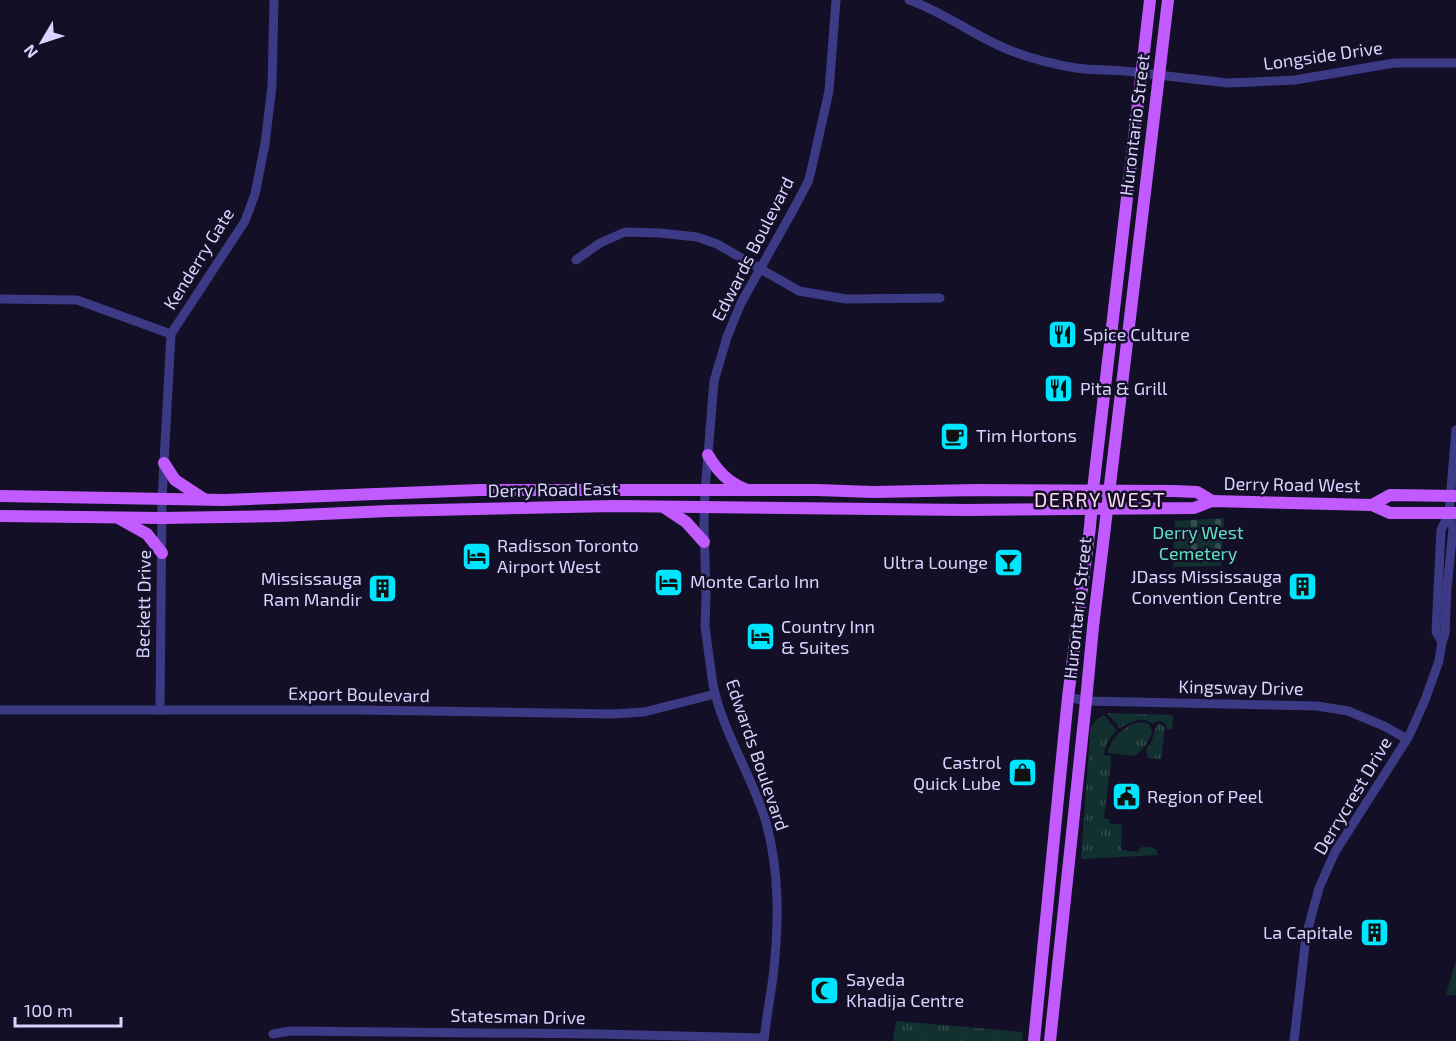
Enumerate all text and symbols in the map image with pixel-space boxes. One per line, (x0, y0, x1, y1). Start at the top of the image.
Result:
north arrow (12, 12, 72, 72)
street label: Longside Drive (1262, 36, 1384, 74)
text: N (19, 41, 41, 62)
street label: Hurontario Street (1114, 53, 1154, 197)
street label: Edwards Boulevard (706, 173, 798, 324)
street label: Kenderry Gate (158, 204, 238, 313)
restaurant icon: Spice Culture (1046, 319, 1078, 351)
place label: Spice Culture (1083, 323, 1190, 345)
restaurant icon: Pita & Grill (1043, 373, 1075, 405)
place label: Pita & Grill (1080, 377, 1168, 399)
cafe icon: Tim Hortons (939, 420, 971, 452)
place label: Tim Hortons (976, 424, 1077, 446)
street label: Derry Road West (1223, 472, 1361, 496)
street label: Derry Road East (487, 477, 619, 501)
district label: DERRY WEST (1034, 487, 1166, 511)
park label: Derry West Cemetery (1152, 521, 1244, 564)
place label: Radisson Toronto Airport West (497, 534, 639, 577)
street label: Hurontario Street (1059, 536, 1095, 680)
hotel icon: Radisson Toronto Airport West (460, 540, 492, 572)
bar icon: Ultra Lounge (993, 547, 1025, 579)
street label: Beckett Drive (131, 549, 155, 658)
place label: Ultra Lounge (883, 551, 988, 573)
place label: JDass Mississauga Convention Centre (1130, 565, 1282, 608)
hotel icon: Monte Carlo Inn (653, 566, 685, 598)
place label: Mississauga Ram Mandir (261, 567, 362, 610)
place label: Monte Carlo Inn (690, 570, 820, 592)
building icon: JDass Mississauga Convention Centre (1287, 571, 1319, 603)
building icon: Mississauga Ram Mandir (367, 573, 399, 605)
place label: Country Inn & Suites (781, 615, 875, 658)
hotel icon: Country Inn & Suites (744, 621, 776, 653)
street label: Kingsway Drive (1178, 675, 1304, 699)
street label: Edwards Boulevard (722, 676, 794, 833)
street label: Export Boulevard (288, 682, 430, 706)
street label: Derrycrest Drive (1308, 733, 1396, 858)
place label: Castrol Quick Lube (913, 751, 1002, 794)
shop icon: Castrol Quick Lube (1006, 757, 1038, 789)
public building icon: Region of Peel (1110, 781, 1142, 813)
place label: Region of Peel (1147, 785, 1263, 807)
building icon: La Capitale (1358, 917, 1390, 949)
place label: La Capitale (1263, 921, 1353, 943)
place label: Sayeda Khadija Centre (846, 968, 964, 1011)
mosque icon: Sayeda Khadija Centre (809, 974, 841, 1006)
scale bar (15, 990, 122, 1028)
text: 100 m (24, 999, 73, 1021)
street label: Statesman Drive (450, 1004, 586, 1028)

